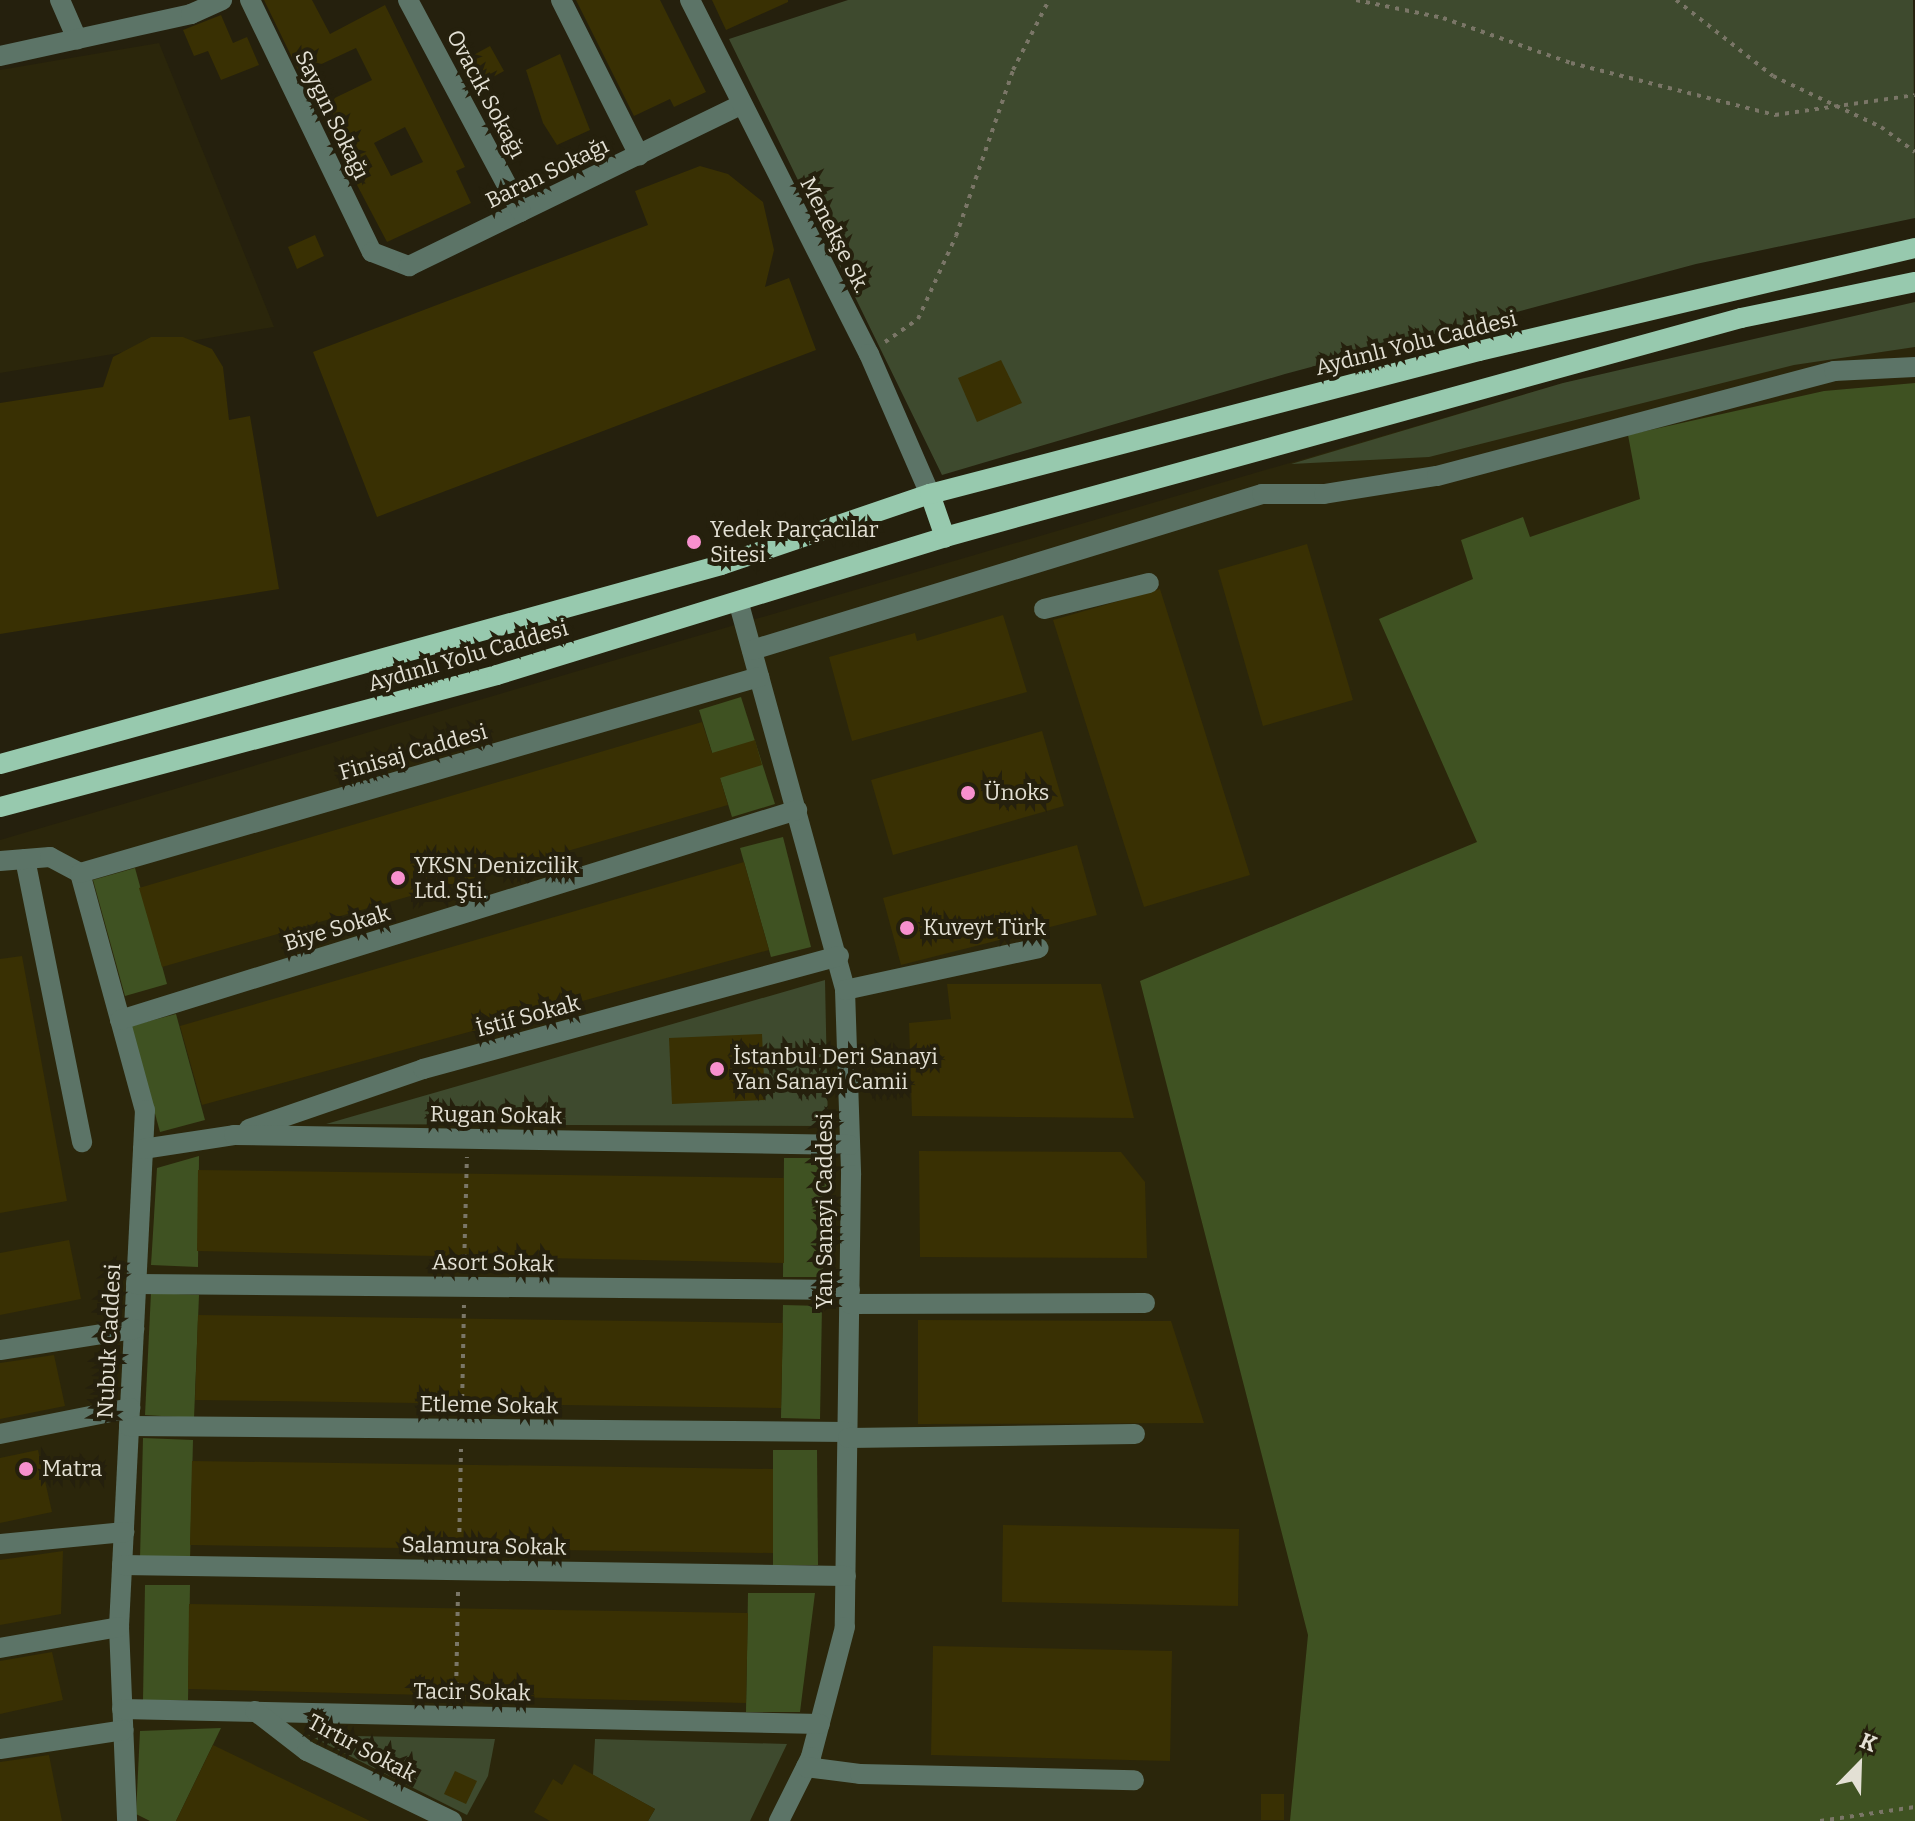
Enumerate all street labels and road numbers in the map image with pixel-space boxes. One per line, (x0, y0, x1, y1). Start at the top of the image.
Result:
street label: Ovacık Sokağı (441, 25, 531, 163)
street label: Saygın Sokağı (289, 46, 375, 184)
street label: Baran Sokağı (481, 132, 613, 214)
street label: Menekşe Sk. (795, 173, 875, 297)
street label: Aydınlı Yolu Caddesi (1312, 305, 1520, 381)
street label: Aydınlı Yolu Caddesi (365, 615, 571, 697)
street label: Finisaj Caddesi (336, 718, 490, 786)
street label: Biye Sokak (281, 899, 393, 957)
street label: İstif Sokak (473, 989, 583, 1043)
street label: Rugan Sokak (430, 1101, 562, 1129)
street label: Yan Sanayi Caddesi (812, 1113, 838, 1309)
street label: Asort Sokak (432, 1249, 554, 1277)
street label: Nubuk Caddesi (92, 1263, 126, 1419)
street label: Etleme Sokak (419, 1391, 559, 1419)
street label: Salamura Sokak (401, 1531, 567, 1561)
street label: Tacir Sokak (413, 1678, 531, 1706)
street label: Tırtır Sokak (303, 1708, 421, 1788)

